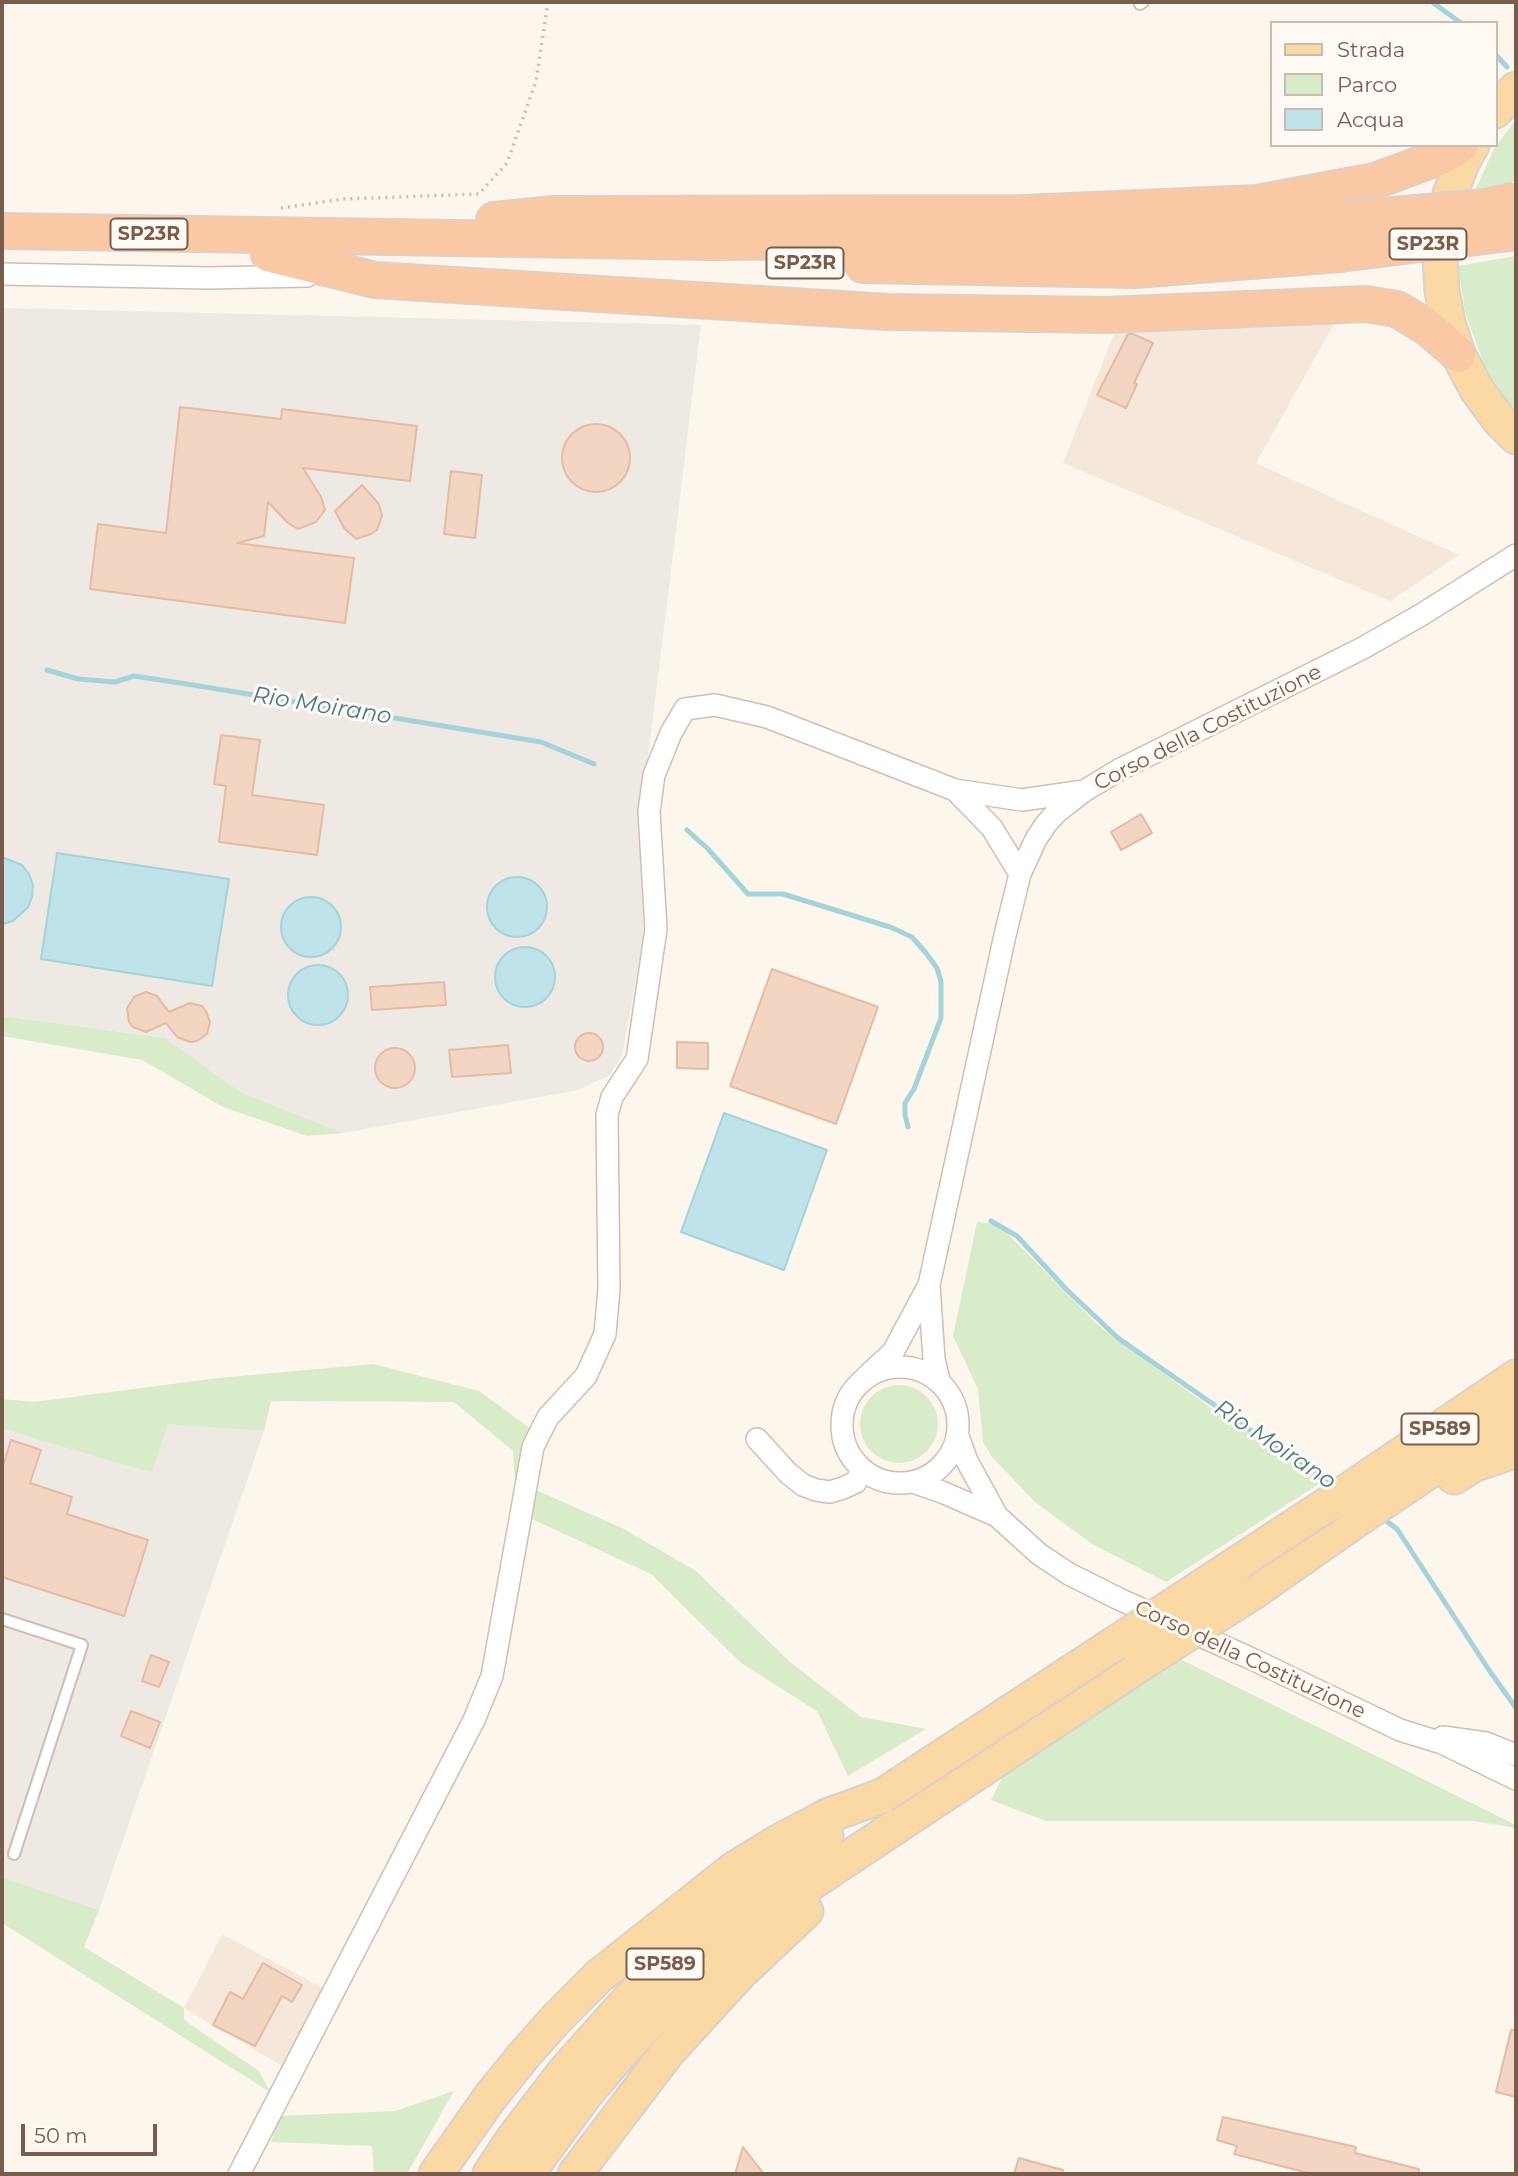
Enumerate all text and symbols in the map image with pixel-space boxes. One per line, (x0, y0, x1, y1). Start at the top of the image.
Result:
legend (1270, 21, 1497, 147)
text: Strada (1337, 37, 1405, 62)
text: Parco (1337, 72, 1397, 97)
text: Acqua (1337, 107, 1404, 132)
road number: SP23R (110, 218, 188, 250)
road number: SP23R (1390, 228, 1466, 260)
road number: SP23R (766, 247, 844, 278)
street label: Corso della Costituzione (1090, 660, 1326, 796)
water label: Rio Moirano (251, 681, 393, 731)
water label: Rio Moirano (1209, 1394, 1341, 1496)
road number: SP589 (1402, 1414, 1478, 1444)
street label: Corso della Costituzione (1131, 1595, 1369, 1725)
road number: SP589 (626, 1948, 704, 1980)
scale bar (24, 2110, 161, 2154)
text: 50 m (34, 2123, 88, 2148)

